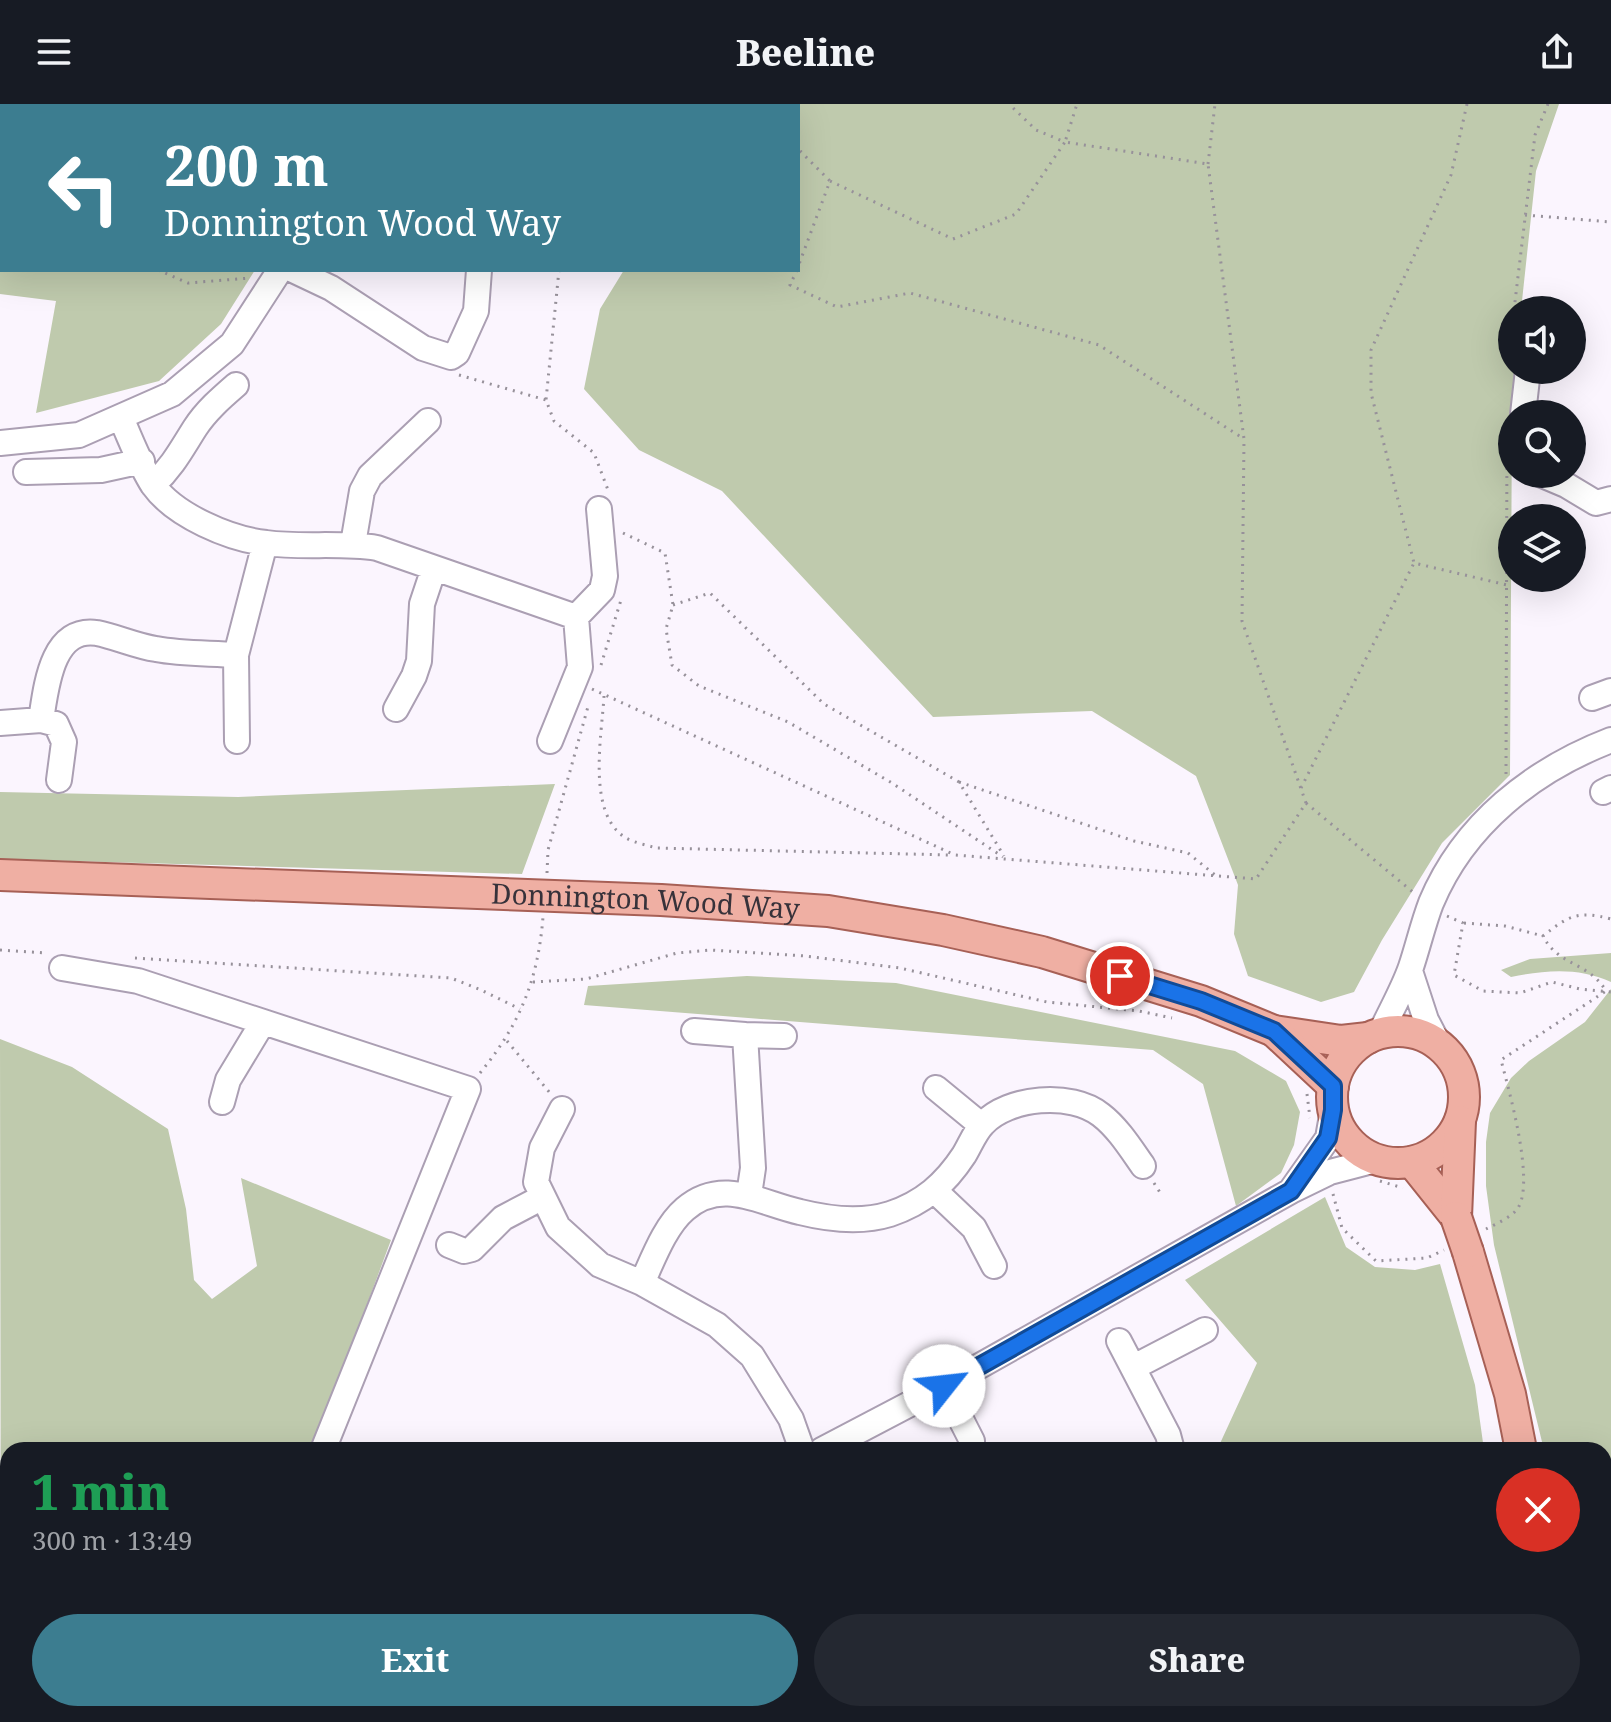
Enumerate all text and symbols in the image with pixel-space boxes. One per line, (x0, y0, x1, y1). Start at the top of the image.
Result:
text: Beeline (736, 28, 875, 77)
icon: menu (32, 30, 76, 74)
icon: share (1535, 30, 1579, 74)
text: 200 m (164, 126, 329, 202)
icon: left (32, 136, 136, 240)
text: Donnington Wood Way (164, 198, 561, 247)
map controls (1498, 296, 1586, 592)
button: sound (1498, 296, 1586, 384)
button: search (1498, 400, 1586, 488)
button: layers (1498, 504, 1586, 592)
street label: Donnington Wood Way (490, 874, 801, 927)
pin (1086, 942, 1154, 1010)
icon: arrive (1098, 954, 1142, 998)
position arrow (902, 1344, 986, 1428)
text: 1 min (32, 1459, 170, 1524)
button: close (1496, 1468, 1580, 1552)
text: 300 m · 13:49 (32, 1522, 193, 1558)
button: Exit (32, 1614, 798, 1706)
button: Share (814, 1614, 1580, 1706)

